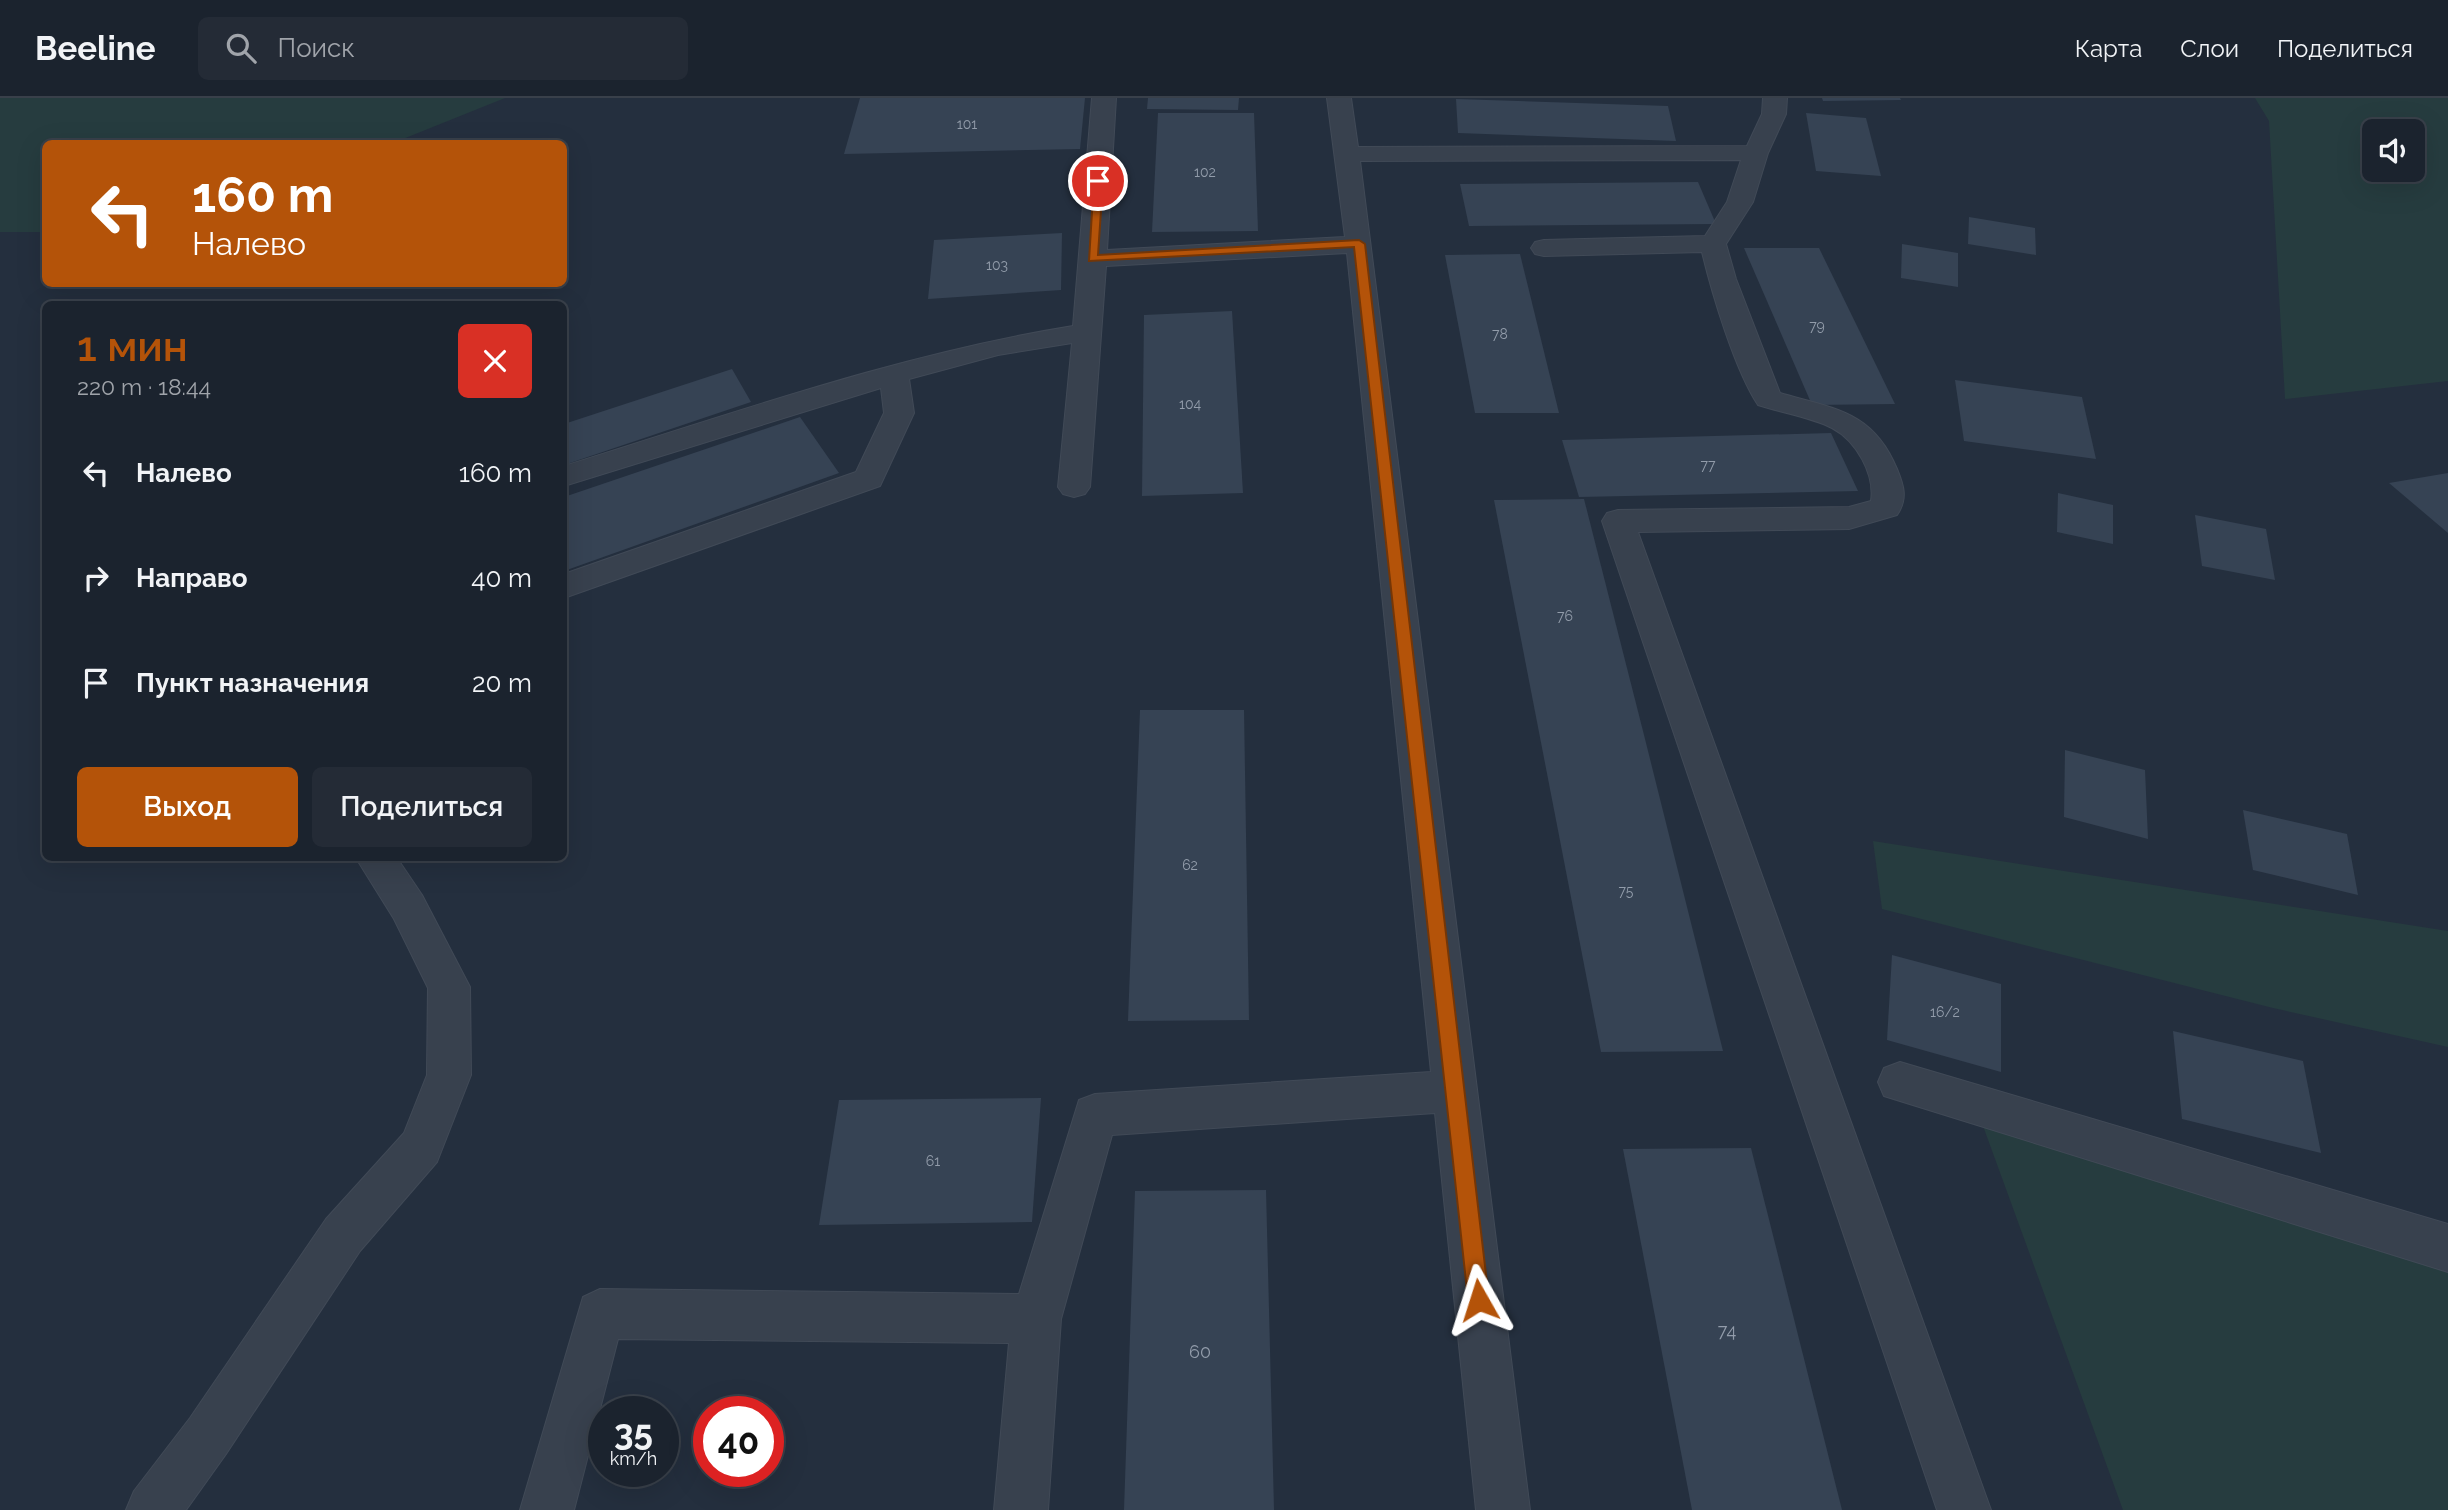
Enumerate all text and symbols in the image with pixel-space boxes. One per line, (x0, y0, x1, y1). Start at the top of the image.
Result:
search box (198, 17, 688, 80)
text: Beeline (35, 29, 156, 68)
icon: search (222, 29, 260, 67)
text: Поиск (278, 33, 355, 63)
text: Карта (2075, 34, 2142, 63)
text: Слои (2180, 34, 2239, 63)
text: Поделиться (2277, 34, 2413, 63)
house number: 101 (957, 116, 977, 132)
map controls (2362, 119, 2425, 182)
button: sound (2362, 119, 2425, 182)
pin (1068, 151, 1128, 211)
icon: arrive (1079, 162, 1117, 200)
house number: 102 (1194, 164, 1216, 180)
text: 160 m (192, 166, 333, 223)
icon: left (77, 168, 168, 259)
text: Налево (192, 225, 306, 262)
house number: 103 (986, 257, 1008, 273)
house number: 79 (1809, 318, 1825, 334)
text: 1 мин (77, 322, 188, 371)
button: close (458, 324, 532, 398)
house number: 78 (1492, 326, 1508, 342)
text: 220 m · 18:44 (77, 373, 211, 400)
house number: 104 (1179, 396, 1201, 412)
icon: left (77, 454, 115, 492)
house number: 77 (1701, 457, 1716, 473)
text: Налево (136, 458, 232, 488)
text: 160 m (459, 458, 532, 488)
icon: right (77, 559, 115, 597)
text: Направо (136, 563, 247, 593)
text: 40 m (471, 563, 532, 593)
house number: 76 (1557, 608, 1573, 624)
icon: arrive (77, 664, 115, 702)
text: Пункт назначения (136, 668, 369, 698)
text: 20 m (472, 668, 532, 698)
button: Выход (77, 767, 298, 847)
button: Поделиться (312, 767, 532, 847)
house number: 62 (1182, 857, 1198, 873)
house number: 75 (1619, 883, 1634, 899)
house number: 16/2 (1930, 1004, 1960, 1020)
house number: 61 (926, 1153, 940, 1169)
position arrow (1442, 1263, 1516, 1337)
house number: 74 (1718, 1320, 1736, 1341)
house number: 60 (1189, 1341, 1211, 1362)
speed limit sign: 40 (693, 1396, 784, 1487)
text: 35 (614, 1412, 653, 1453)
text: km/h (610, 1448, 657, 1469)

